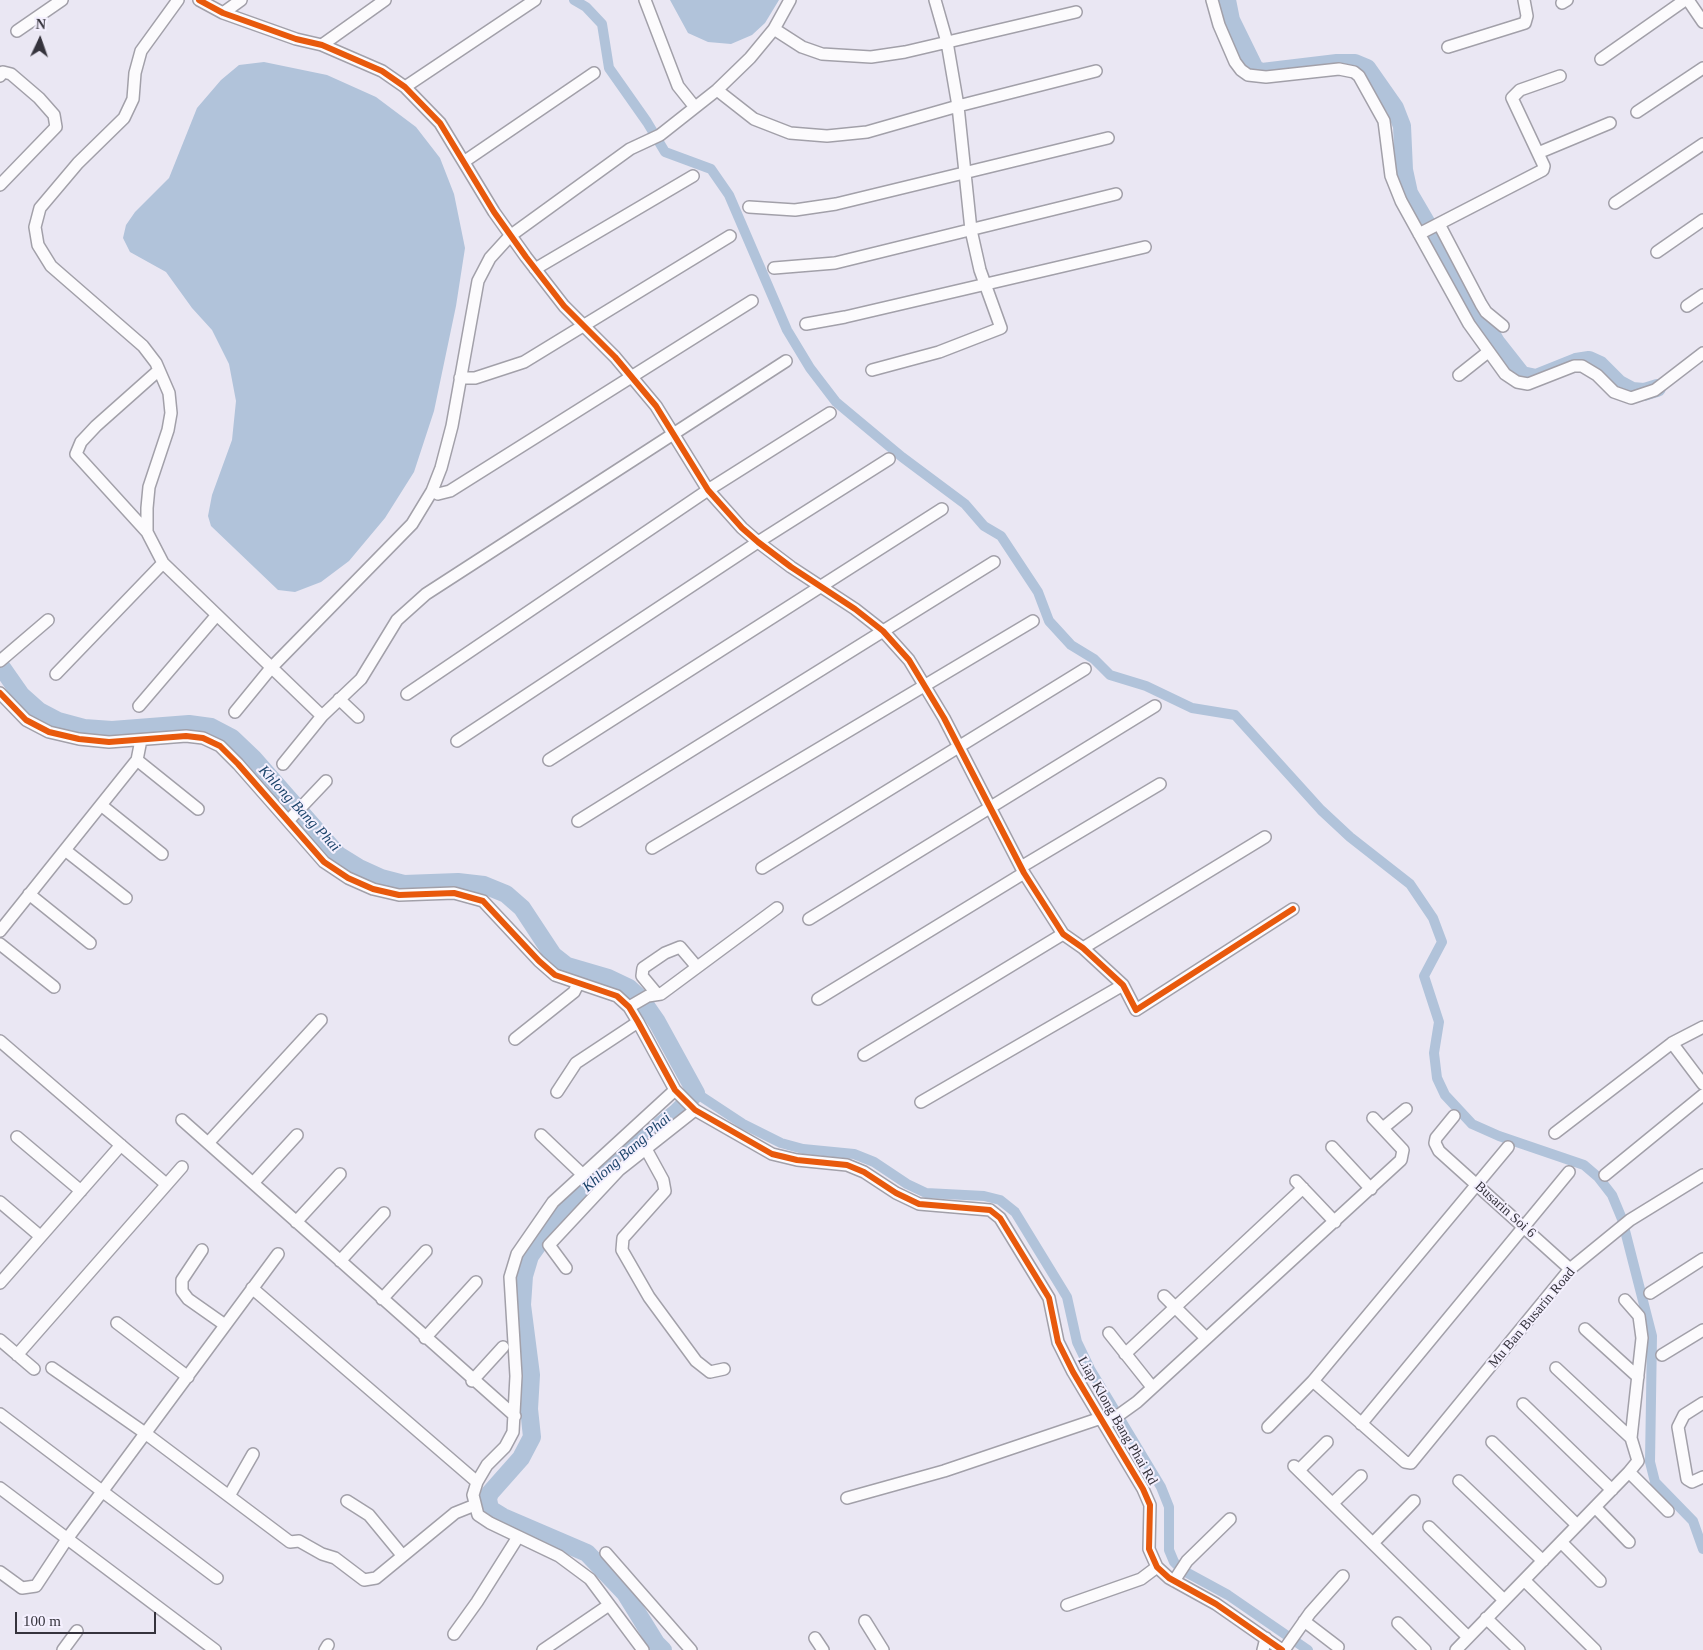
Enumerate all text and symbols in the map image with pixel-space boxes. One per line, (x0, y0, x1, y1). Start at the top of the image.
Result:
north arrow (15, 15, 65, 65)
text: N (35, 17, 46, 32)
water label: Khlong Bang Phai (250, 757, 348, 861)
water label: Khlong Bang Phai (574, 1105, 680, 1201)
street label: Busarin Soi 6 (1468, 1175, 1542, 1245)
street label: Mu Ban Busarin Road (1480, 1258, 1584, 1378)
street label: Liap Klong Bang Phai Rd (1070, 1347, 1164, 1495)
scale bar (18, 1602, 159, 1634)
text: 100 m (23, 1613, 61, 1629)

